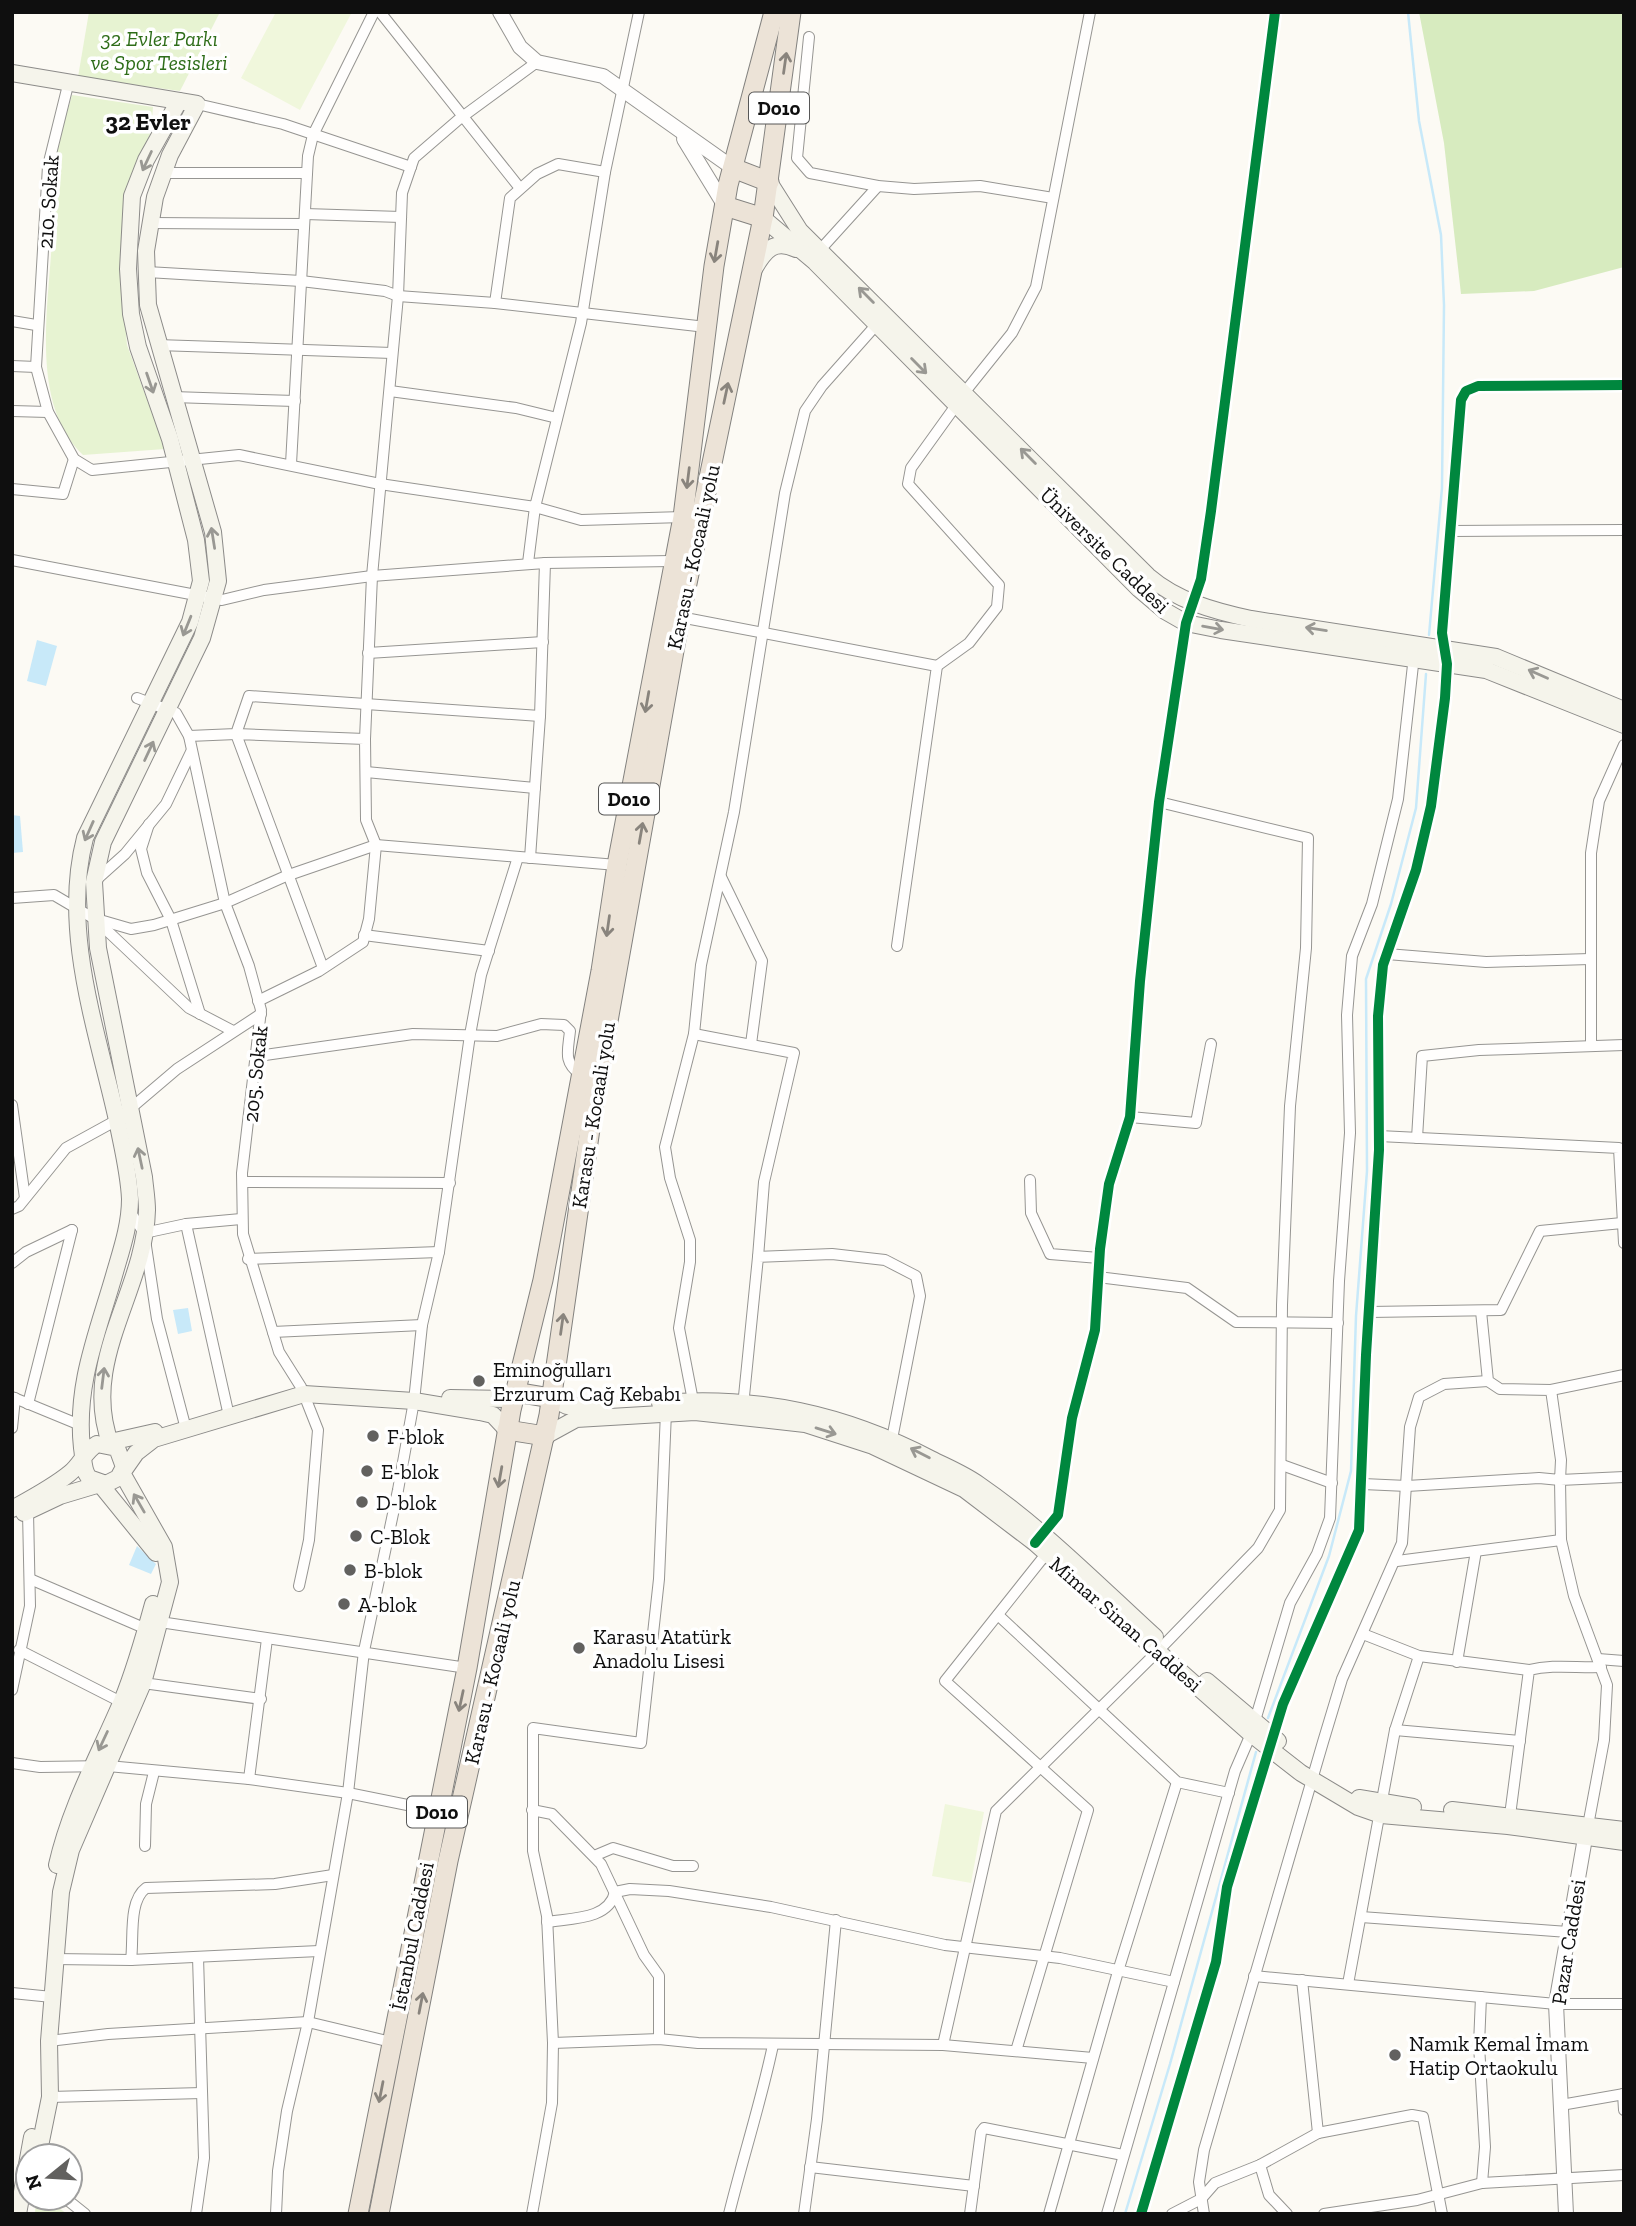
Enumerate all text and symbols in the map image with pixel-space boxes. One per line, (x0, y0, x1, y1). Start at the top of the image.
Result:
park label: 32 Evler Parkı ve Spor Tesisleri (90, 26, 228, 75)
one-way arrow (778, 52, 791, 75)
road number: D010 (749, 92, 809, 124)
district label: 32 Evler (105, 107, 191, 136)
one-way arrow (140, 150, 153, 171)
street label: 210. Sokak (32, 154, 64, 250)
one-way arrow (709, 240, 723, 263)
one-way arrow (858, 287, 875, 304)
one-way arrow (910, 357, 927, 374)
one-way arrow (145, 371, 158, 393)
one-way arrow (720, 382, 734, 405)
one-way arrow (1019, 447, 1036, 464)
street label: Karasu - Kocaali yolu (661, 462, 725, 652)
one-way arrow (681, 466, 694, 489)
street label: Üniversite Caddesi (1035, 482, 1175, 618)
one-way arrow (206, 527, 219, 550)
one-way arrow (180, 614, 193, 636)
one-way arrow (1201, 622, 1224, 636)
one-way arrow (1305, 622, 1328, 635)
one-way arrow (1528, 667, 1550, 680)
one-way arrow (640, 690, 653, 713)
one-way arrow (143, 741, 156, 762)
road number: D010 (599, 784, 659, 814)
one-way arrow (82, 820, 95, 841)
one-way arrow (635, 822, 648, 845)
one-way arrow (601, 914, 614, 937)
street label: Karasu - Kocaali yolu (566, 1020, 620, 1210)
street label: 205. Sokak (238, 1024, 272, 1123)
one-way arrow (133, 1147, 147, 1170)
one-way arrow (556, 1313, 569, 1335)
place label: Eminoğulları Erzurum Cağ Kebabı (493, 1357, 681, 1406)
one-way arrow (97, 1368, 110, 1390)
marker: Eminoğulları Erzurum Cağ Kebabı (471, 1373, 487, 1389)
place label: F-blok (387, 1424, 444, 1449)
one-way arrow (815, 1426, 837, 1439)
marker: F-blok (365, 1428, 381, 1444)
one-way arrow (910, 1445, 931, 1459)
place label: E-blok (381, 1459, 439, 1484)
marker: E-blok (359, 1463, 375, 1479)
one-way arrow (493, 1465, 506, 1488)
place label: D-blok (376, 1490, 437, 1515)
one-way arrow (132, 1494, 146, 1514)
marker: D-blok (354, 1494, 370, 1510)
place label: C-Blok (370, 1524, 430, 1549)
marker: C-Blok (348, 1528, 364, 1544)
street label: Mimar Sinan Caddesi (1045, 1551, 1207, 1697)
place label: B-blok (364, 1558, 423, 1583)
marker: B-blok (342, 1562, 358, 1578)
street label: Karasu - Kocaali yolu (459, 1577, 525, 1767)
place label: A-blok (358, 1592, 417, 1617)
marker: A-blok (336, 1596, 352, 1612)
place label: Karasu Atatürk Anadolu Lisesi (593, 1624, 731, 1673)
marker: Karasu Atatürk Anadolu Lisesi (571, 1640, 587, 1656)
one-way arrow (453, 1689, 467, 1712)
one-way arrow (96, 1730, 109, 1751)
road number: D010 (407, 1796, 467, 1828)
street label: İstanbul Caddesi (385, 1859, 439, 2012)
street label: Pazar Caddesi (1546, 1877, 1590, 2007)
one-way arrow (415, 1992, 429, 2015)
place label: Namık Kemal İmam Hatip Ortaokulu (1409, 2031, 1589, 2080)
marker: Namık Kemal İmam Hatip Ortaokulu (1387, 2047, 1403, 2063)
one-way arrow (374, 2080, 388, 2103)
north arrow (14, 2142, 84, 2212)
text: N (20, 2172, 46, 2193)

